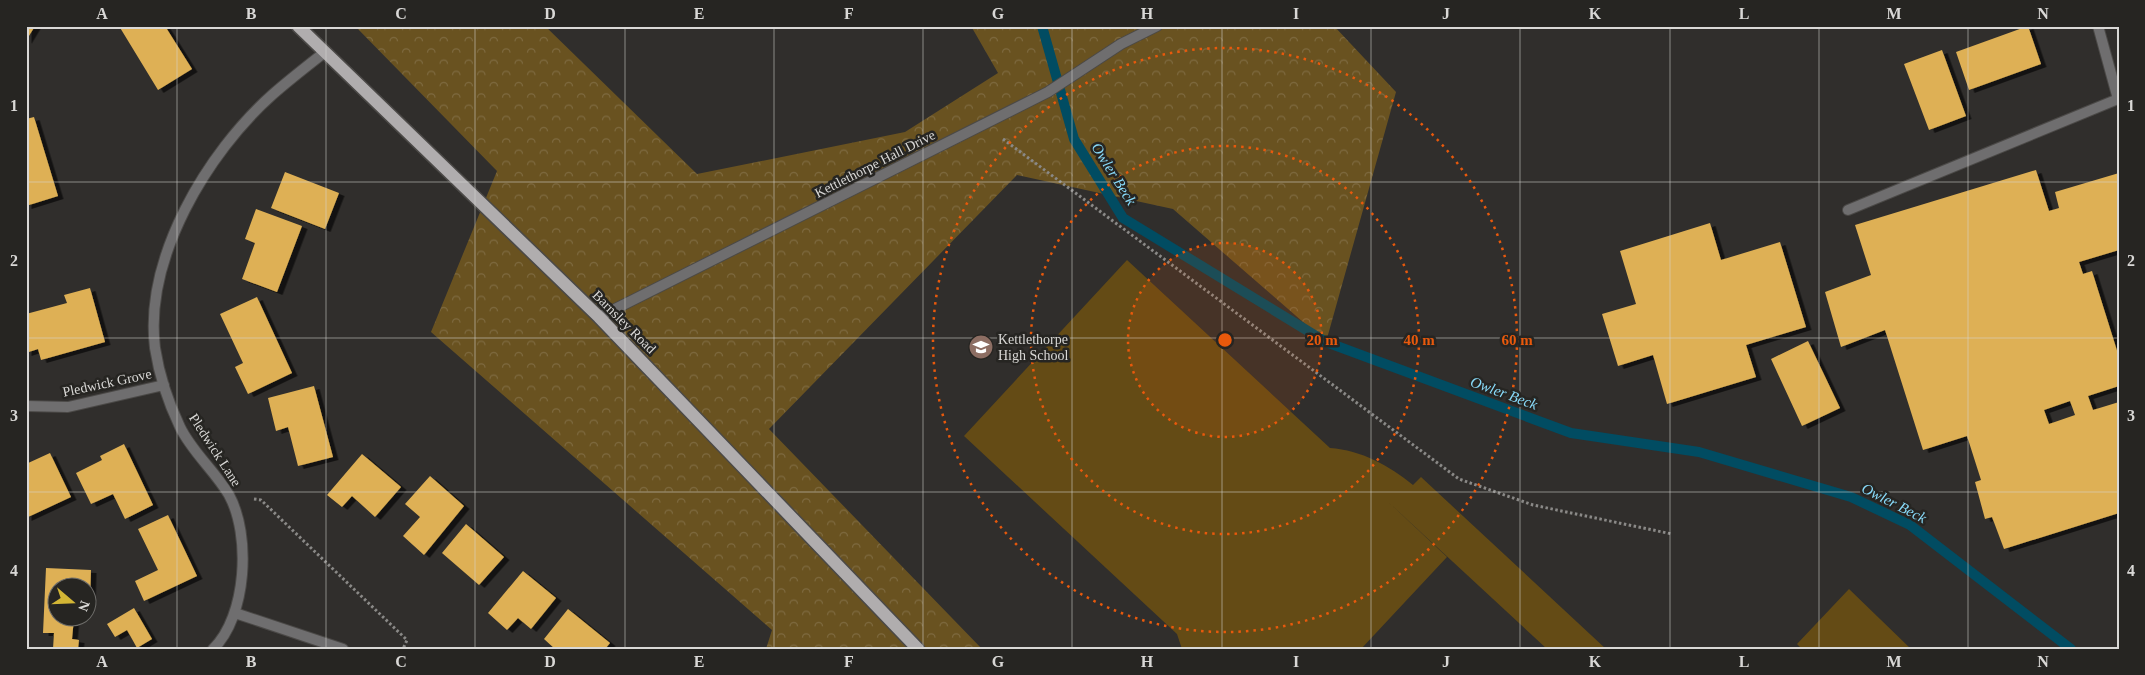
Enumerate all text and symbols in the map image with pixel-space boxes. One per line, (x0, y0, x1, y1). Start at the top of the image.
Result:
text: A (96, 5, 108, 22)
text: B (246, 5, 257, 22)
text: C (395, 5, 407, 22)
text: D (544, 5, 556, 22)
text: E (694, 5, 704, 22)
text: F (844, 5, 854, 22)
text: G (992, 5, 1005, 22)
text: H (1141, 5, 1154, 22)
text: I (1293, 5, 1299, 22)
text: J (1442, 5, 1450, 22)
text: K (1589, 5, 1602, 22)
text: L (1739, 5, 1749, 22)
text: M (1886, 5, 1902, 22)
text: N (2037, 5, 2049, 22)
text: 1 (10, 97, 18, 114)
text: 1 (2127, 97, 2135, 114)
street label: Kettlethorpe Hall Drive (812, 127, 938, 201)
water label: Owler Beck (1089, 140, 1140, 208)
text: 2 (10, 252, 18, 269)
text: 2 (2127, 252, 2135, 269)
street label: Barnsley Road (589, 287, 659, 357)
centre of rings (1216, 331, 1234, 349)
place label: Kettlethorpe High School (998, 332, 1069, 363)
text: 20 m (1306, 332, 1338, 348)
text: 40 m (1403, 332, 1435, 348)
text: 60 m (1501, 332, 1533, 348)
school or university icon: Kettlethorpe High School (968, 334, 994, 360)
street label: Pledwick Grove (61, 366, 153, 400)
water label: Owler Beck (1468, 373, 1540, 413)
text: 3 (10, 407, 18, 424)
text: 3 (2127, 407, 2135, 424)
street label: Pledwick Lane (186, 411, 244, 489)
water label: Owler Beck (1859, 480, 1929, 526)
text: 4 (10, 562, 18, 579)
text: 4 (2127, 562, 2135, 579)
north arrow (48, 578, 98, 628)
text: N (75, 599, 93, 613)
text: A (96, 653, 108, 670)
text: B (246, 653, 257, 670)
text: C (395, 653, 407, 670)
text: D (544, 653, 556, 670)
text: E (694, 653, 704, 670)
text: F (844, 653, 854, 670)
text: G (992, 653, 1005, 670)
text: H (1141, 653, 1154, 670)
text: I (1293, 653, 1299, 670)
text: J (1442, 653, 1450, 670)
text: K (1589, 653, 1602, 670)
text: L (1739, 653, 1749, 670)
text: M (1886, 653, 1902, 670)
text: N (2037, 653, 2049, 670)

